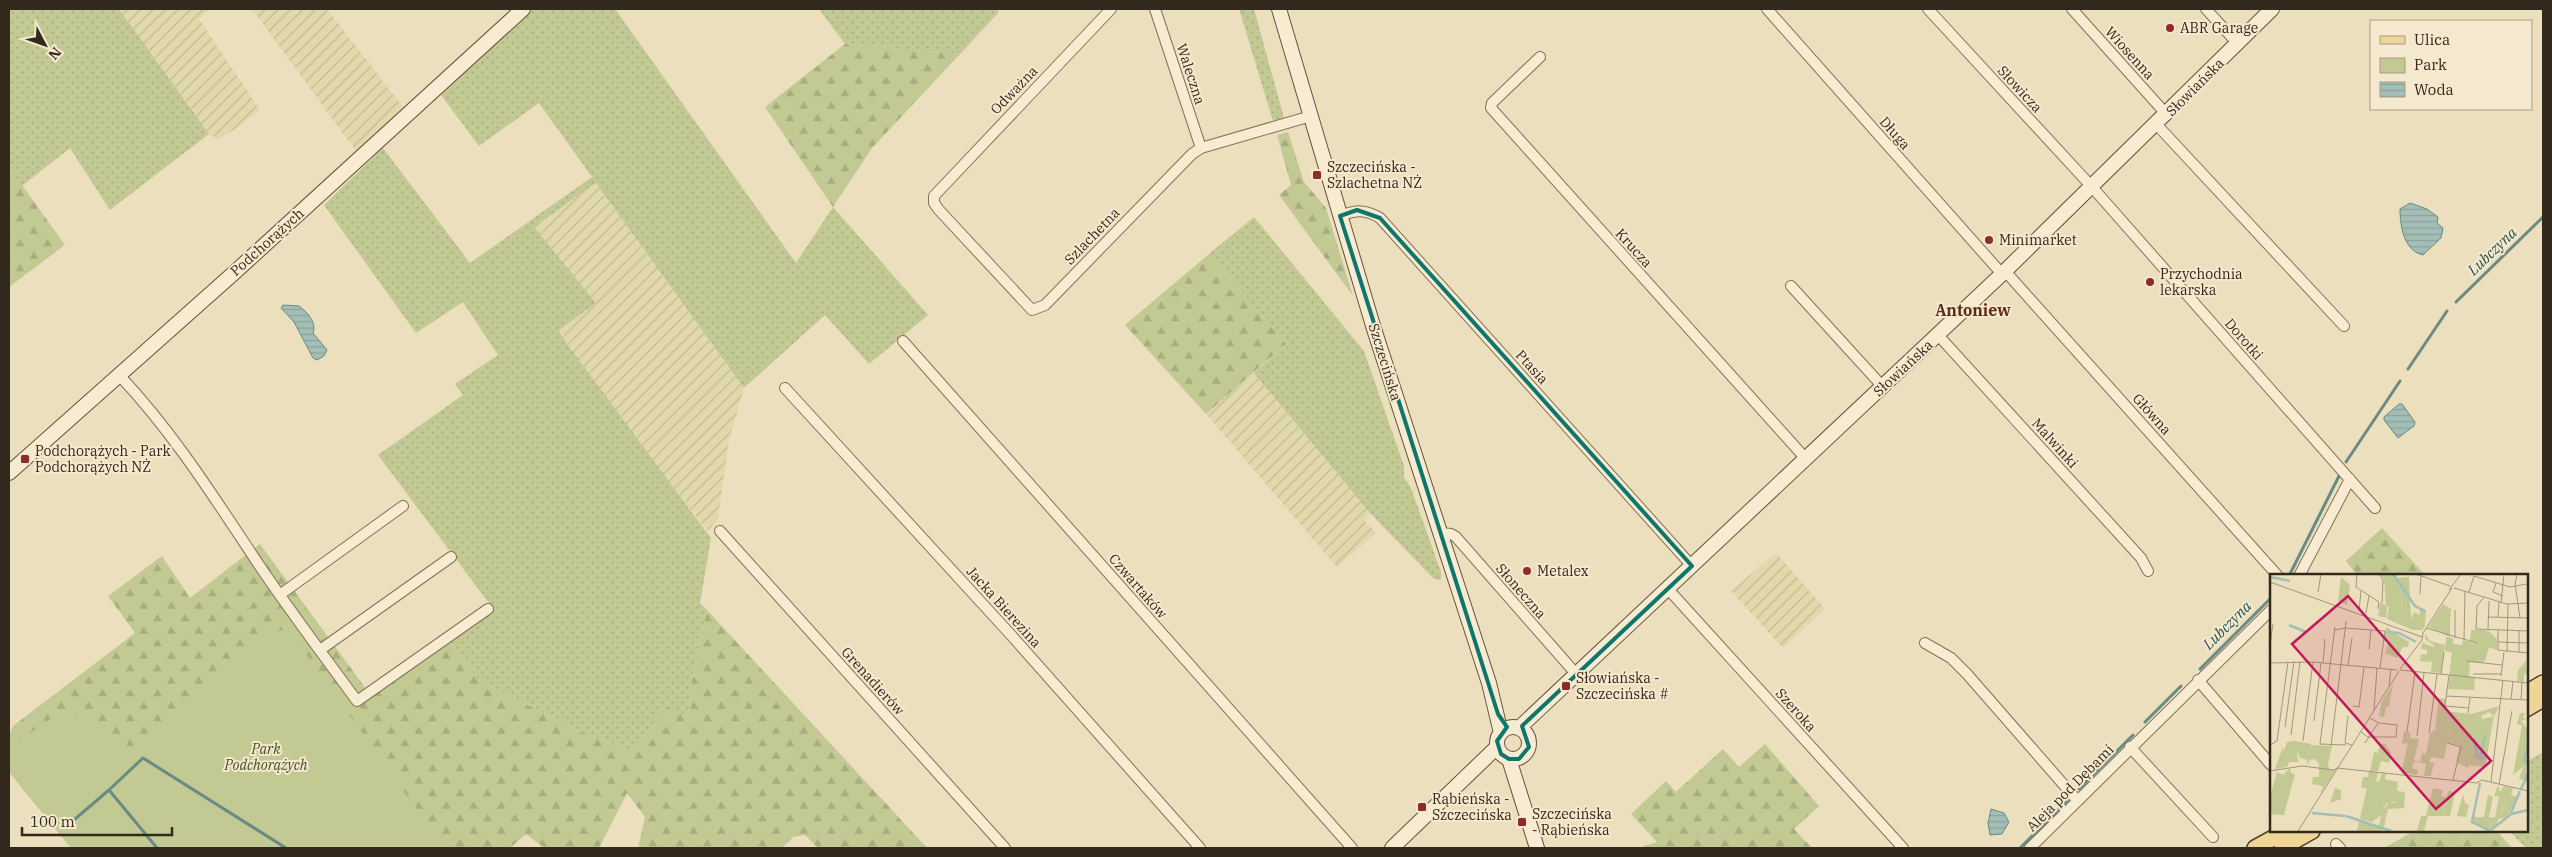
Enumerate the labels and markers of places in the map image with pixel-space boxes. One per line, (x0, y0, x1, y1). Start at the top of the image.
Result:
place label: ABR Garage (2180, 19, 2258, 37)
marker: ABR Garage (2164, 22, 2176, 34)
place label: Szczecińska - Szlachetna NŻ (1327, 158, 1422, 192)
marker: Szczecińska - Szlachetna NŻ (1311, 169, 1323, 181)
place label: Minimarket (1999, 231, 2077, 249)
marker: Minimarket (1983, 234, 1995, 246)
place label: Przychodnia lekarska (2160, 265, 2243, 299)
marker: Przychodnia lekarska (2144, 276, 2156, 288)
place label: Podchorążych - Park Podchorążych NŻ (35, 442, 171, 476)
marker: Podchorążych - Park Podchorążych NŻ (19, 453, 31, 465)
place label: Metalex (1537, 562, 1589, 580)
marker: Metalex (1521, 565, 1533, 577)
place label: Słowiańska - Szczecińska # (1576, 669, 1669, 703)
marker: Słowiańska - Szczecińska # (1560, 680, 1572, 692)
place label: Rąbieńska - Szczecińska (1432, 790, 1512, 824)
marker: Rąbieńska - Szczecińska (1416, 801, 1428, 813)
place label: Szczecińska - Rąbieńska (1532, 805, 1612, 839)
marker: Szczecińska - Rąbieńska (1516, 816, 1528, 828)

